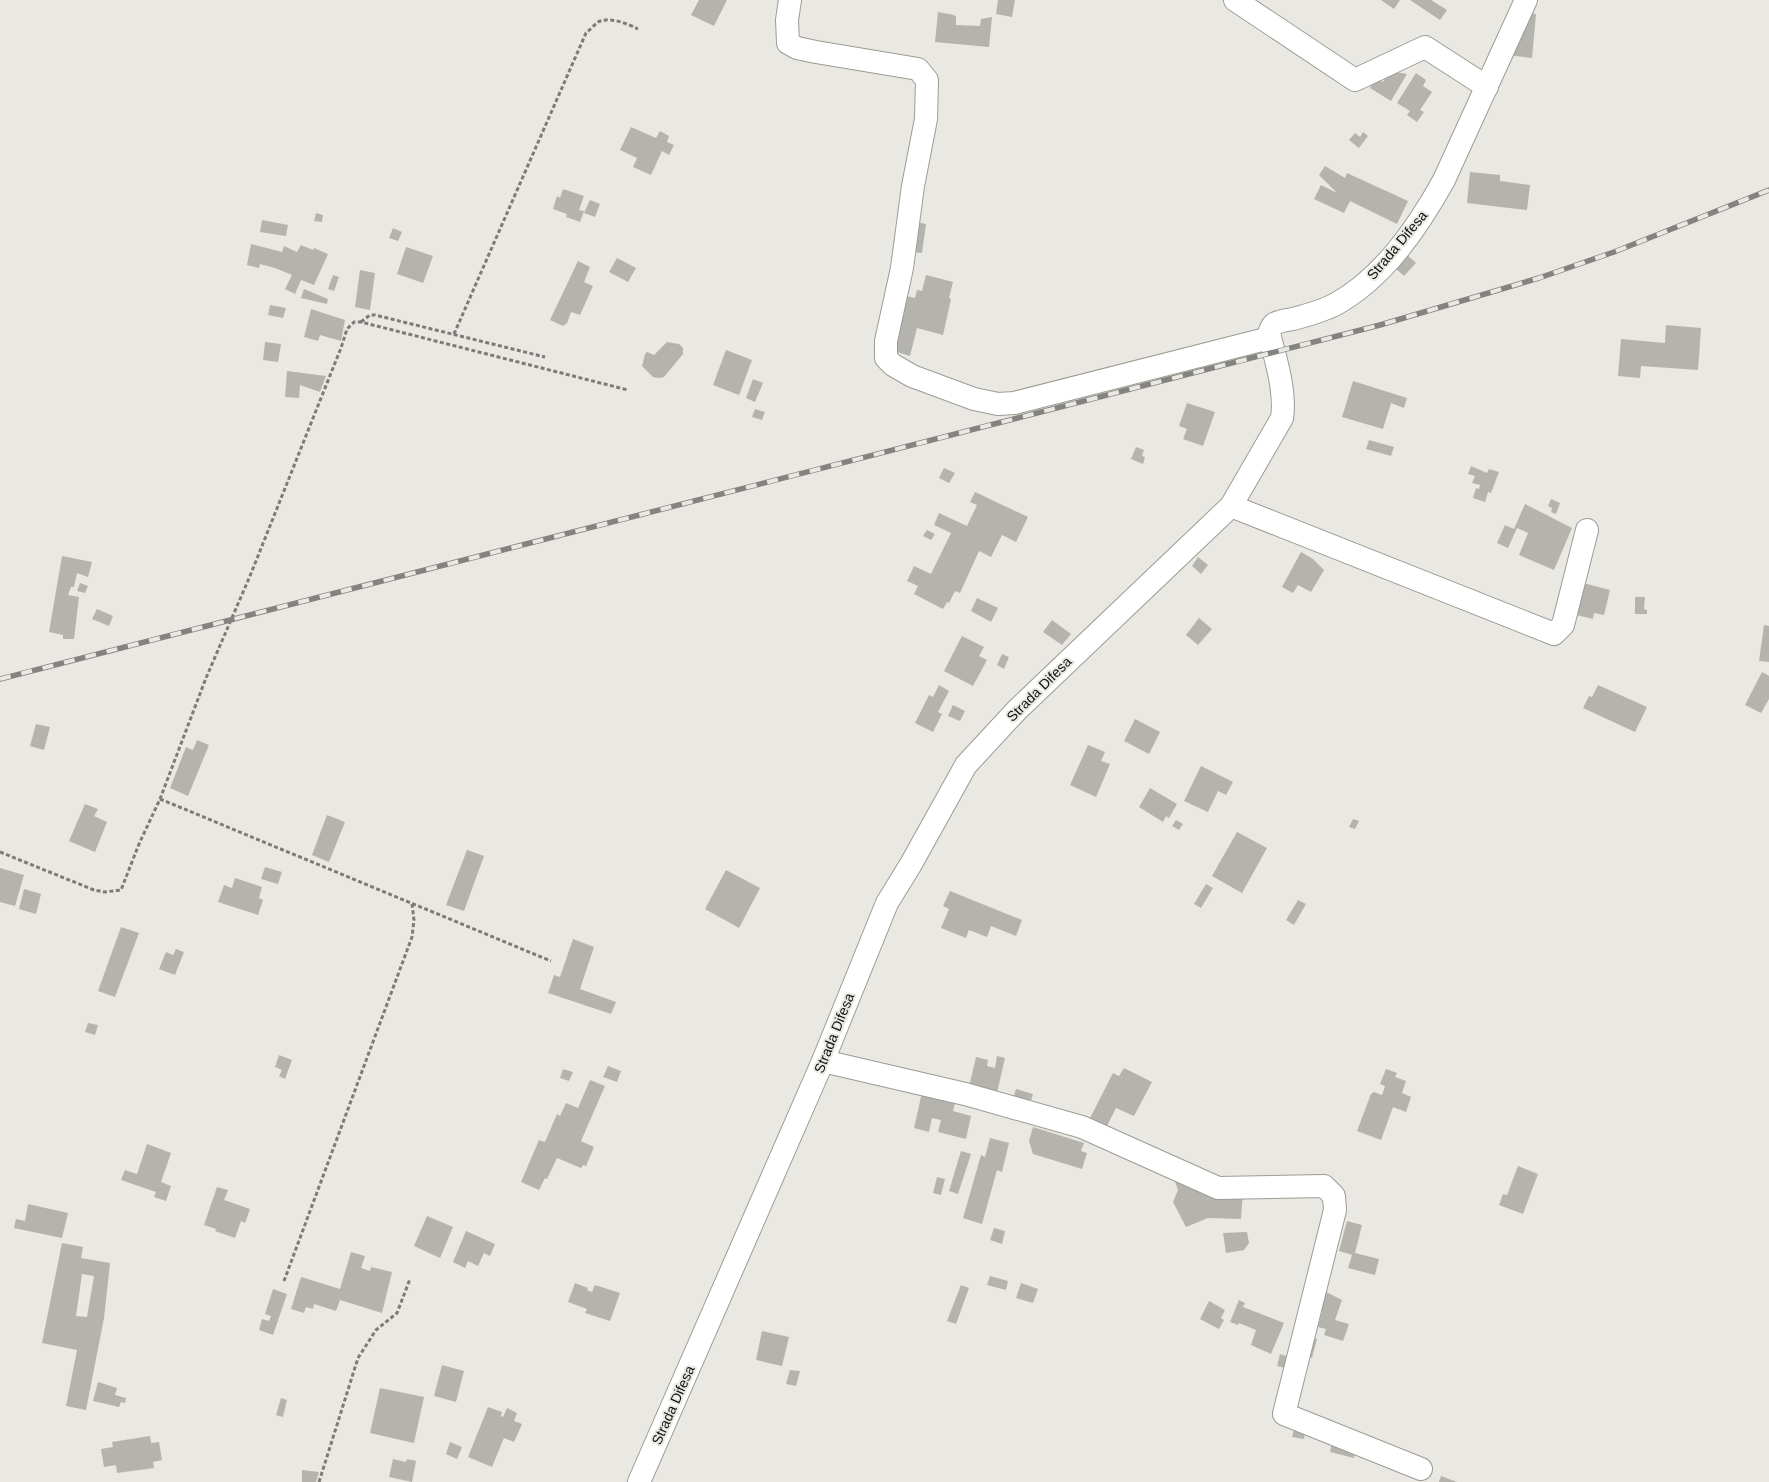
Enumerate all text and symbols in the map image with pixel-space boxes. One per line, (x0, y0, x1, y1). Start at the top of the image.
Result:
street label: Strada Difesa (1364, 207, 1431, 283)
street label: Strada Difesa (1003, 653, 1075, 725)
street label: Strada Difesa (811, 990, 857, 1075)
street label: Strada Difesa (648, 1363, 698, 1447)

